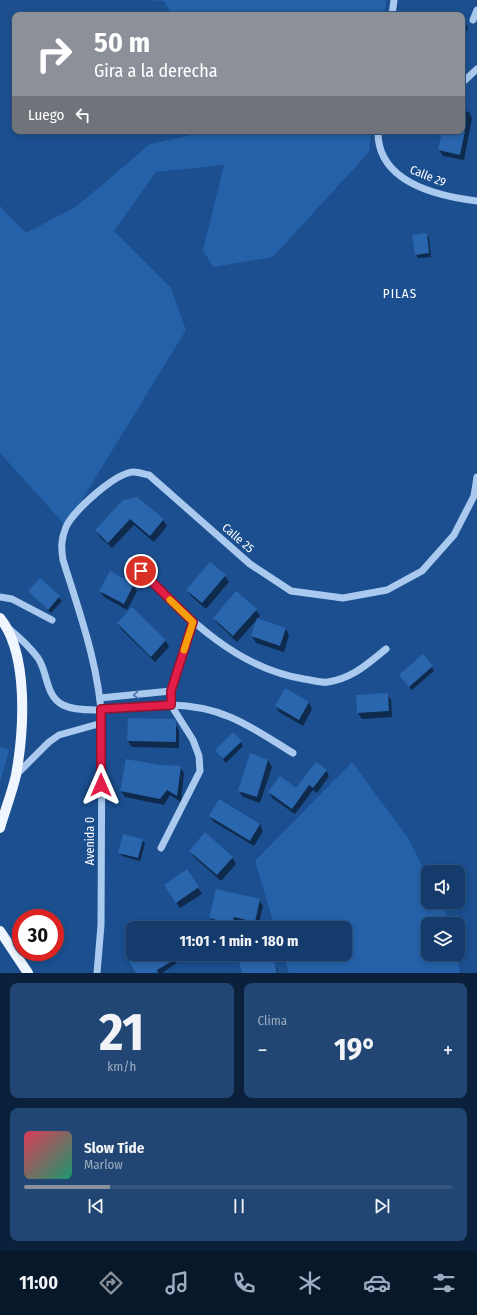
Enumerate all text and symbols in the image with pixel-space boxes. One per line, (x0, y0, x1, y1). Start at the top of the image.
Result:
text: 50 m (94, 26, 150, 59)
icon: right (28, 28, 80, 80)
text: Gira a la derecha (94, 60, 218, 82)
icon: left (72, 104, 94, 126)
text: Luego (28, 106, 64, 124)
street label: Calle 29 (408, 162, 448, 190)
district label: PILAS (383, 286, 417, 301)
street label: Calle 25 (219, 520, 257, 556)
pin (124, 554, 158, 588)
icon: arrive (130, 560, 152, 582)
one-way arrow (133, 690, 139, 699)
position arrow (80, 764, 122, 806)
street label: Avenida 0 (83, 817, 97, 865)
map controls (421, 865, 465, 961)
button: sound (421, 865, 465, 909)
speed limit sign: 30 (12, 909, 64, 961)
button: layers (421, 917, 465, 961)
text: 11:01 · 1 min · 180 m (179, 932, 299, 950)
text: 21 (99, 1001, 144, 1064)
text: Clima (258, 1013, 287, 1028)
text: 19° (334, 1032, 376, 1068)
text: − (258, 1037, 267, 1064)
text: + (443, 1037, 453, 1064)
text: km/h (107, 1059, 136, 1074)
text: Slow Tide (84, 1139, 144, 1157)
text: Marlow (84, 1157, 123, 1172)
icon: previous (85, 1195, 107, 1217)
icon: pause (228, 1195, 250, 1217)
icon: next (371, 1195, 393, 1217)
icon: directions (97, 1269, 125, 1297)
icon: music (163, 1269, 191, 1297)
icon: phone (230, 1269, 258, 1297)
icon: climate (296, 1269, 324, 1297)
icon: car (363, 1269, 391, 1297)
icon: filters (430, 1269, 458, 1297)
text: 11:00 (19, 1272, 58, 1294)

